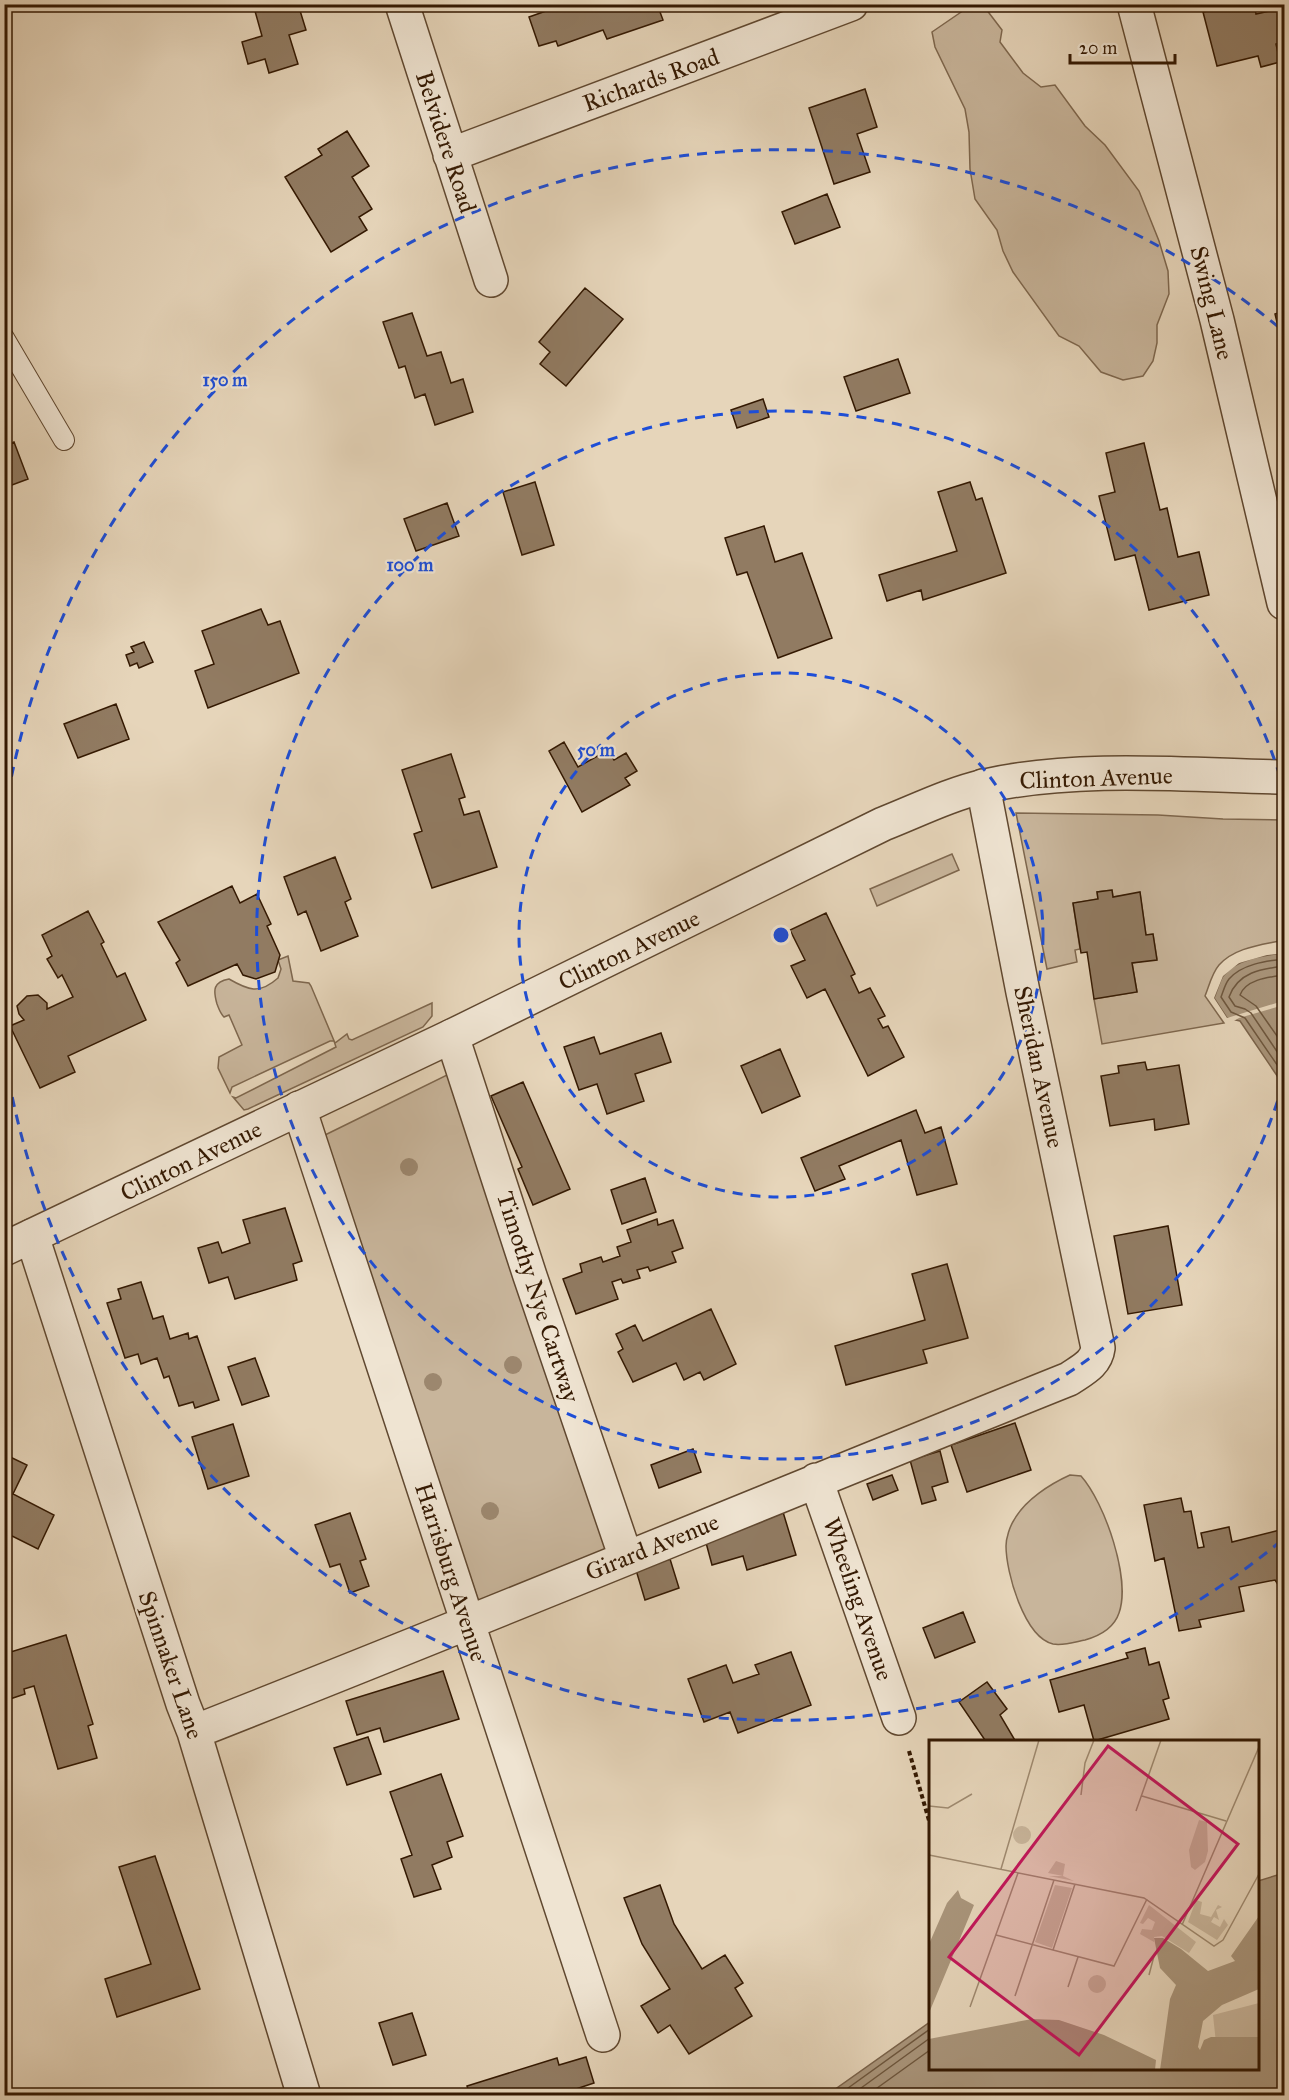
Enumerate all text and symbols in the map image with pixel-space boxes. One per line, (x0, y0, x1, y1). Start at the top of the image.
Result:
scale bar (1070, 27, 1175, 65)
text: 20 m (1079, 37, 1117, 59)
street label: Richards Road (579, 41, 723, 119)
street label: Belvidere Road (409, 67, 483, 217)
street label: Swing Lane (1183, 243, 1241, 363)
text: 150 m (203, 369, 248, 391)
text: 100 m (387, 554, 434, 576)
text: 50 m (577, 739, 616, 761)
street label: Clinton Avenue (1019, 760, 1173, 796)
street label: Clinton Avenue (554, 903, 704, 997)
centre of rings (771, 925, 791, 945)
street label: Sheridan Avenue (1007, 983, 1071, 1151)
street label: Clinton Avenue (116, 1114, 266, 1208)
street label: Timothy Nye Cartway (490, 1188, 586, 1407)
street label: Harrisburg Avenue (408, 1479, 494, 1665)
street label: Girard Avenue (581, 1507, 723, 1587)
street label: Wheeling Avenue (816, 1513, 900, 1685)
street label: Spinnaker Lane (132, 1587, 210, 1743)
inset map (929, 1740, 1259, 2070)

